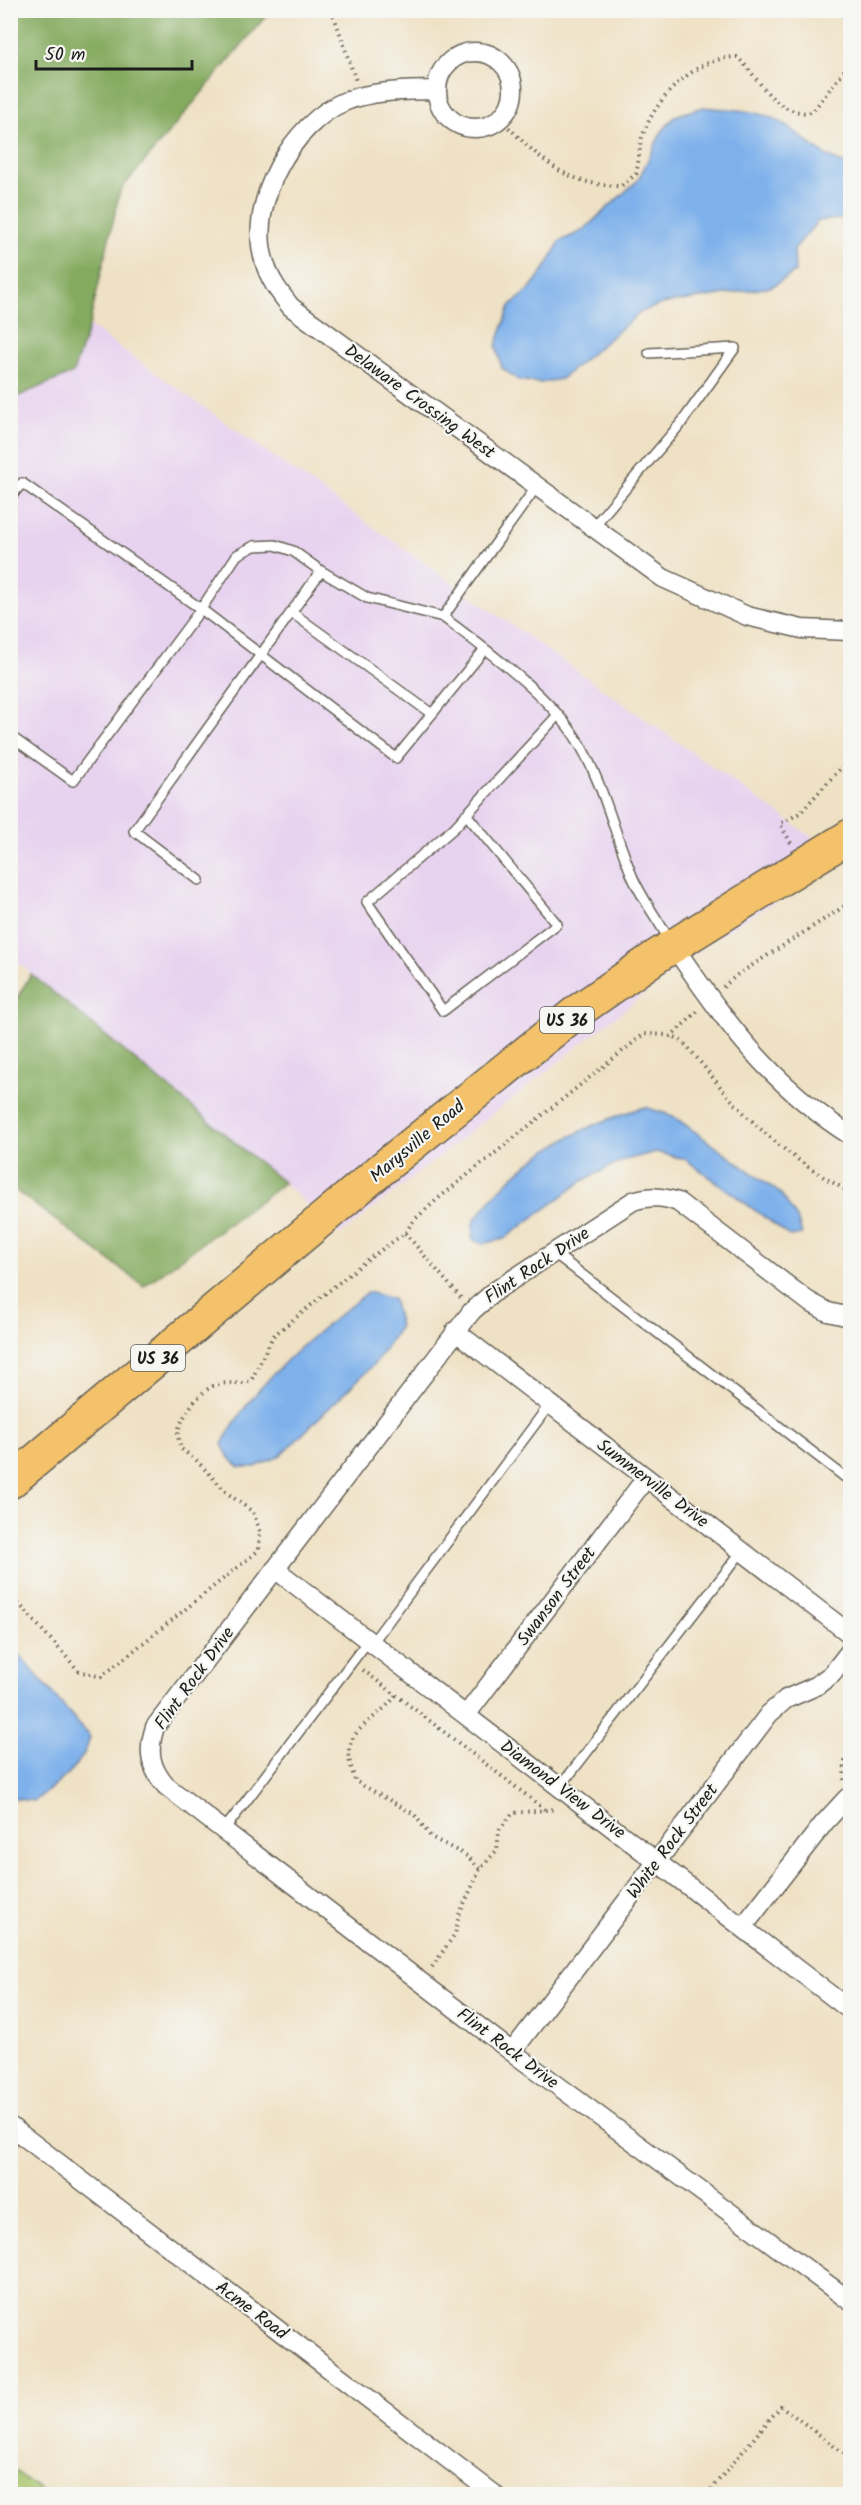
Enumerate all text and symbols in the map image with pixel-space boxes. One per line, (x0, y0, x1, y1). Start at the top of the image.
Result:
scale bar (36, 33, 192, 71)
text: 50 m (45, 41, 85, 70)
street label: Delaware Crossing West (337, 337, 502, 468)
road number: US 36 (540, 1007, 594, 1033)
street label: Marysville Road (364, 1093, 473, 1191)
street label: Flint Rock Drive (479, 1220, 596, 1312)
road number: US 36 (131, 1345, 185, 1371)
street label: Summerville Drive (590, 1432, 715, 1536)
street label: Swanson Street (510, 1540, 605, 1653)
street label: Flint Rock Drive (148, 1621, 243, 1737)
street label: Diamond View Drive (493, 1733, 631, 1847)
street label: White Rock Street (620, 1777, 727, 1906)
street label: Flint Rock Drive (450, 2001, 564, 2097)
street label: Acme Road (209, 2274, 294, 2349)

